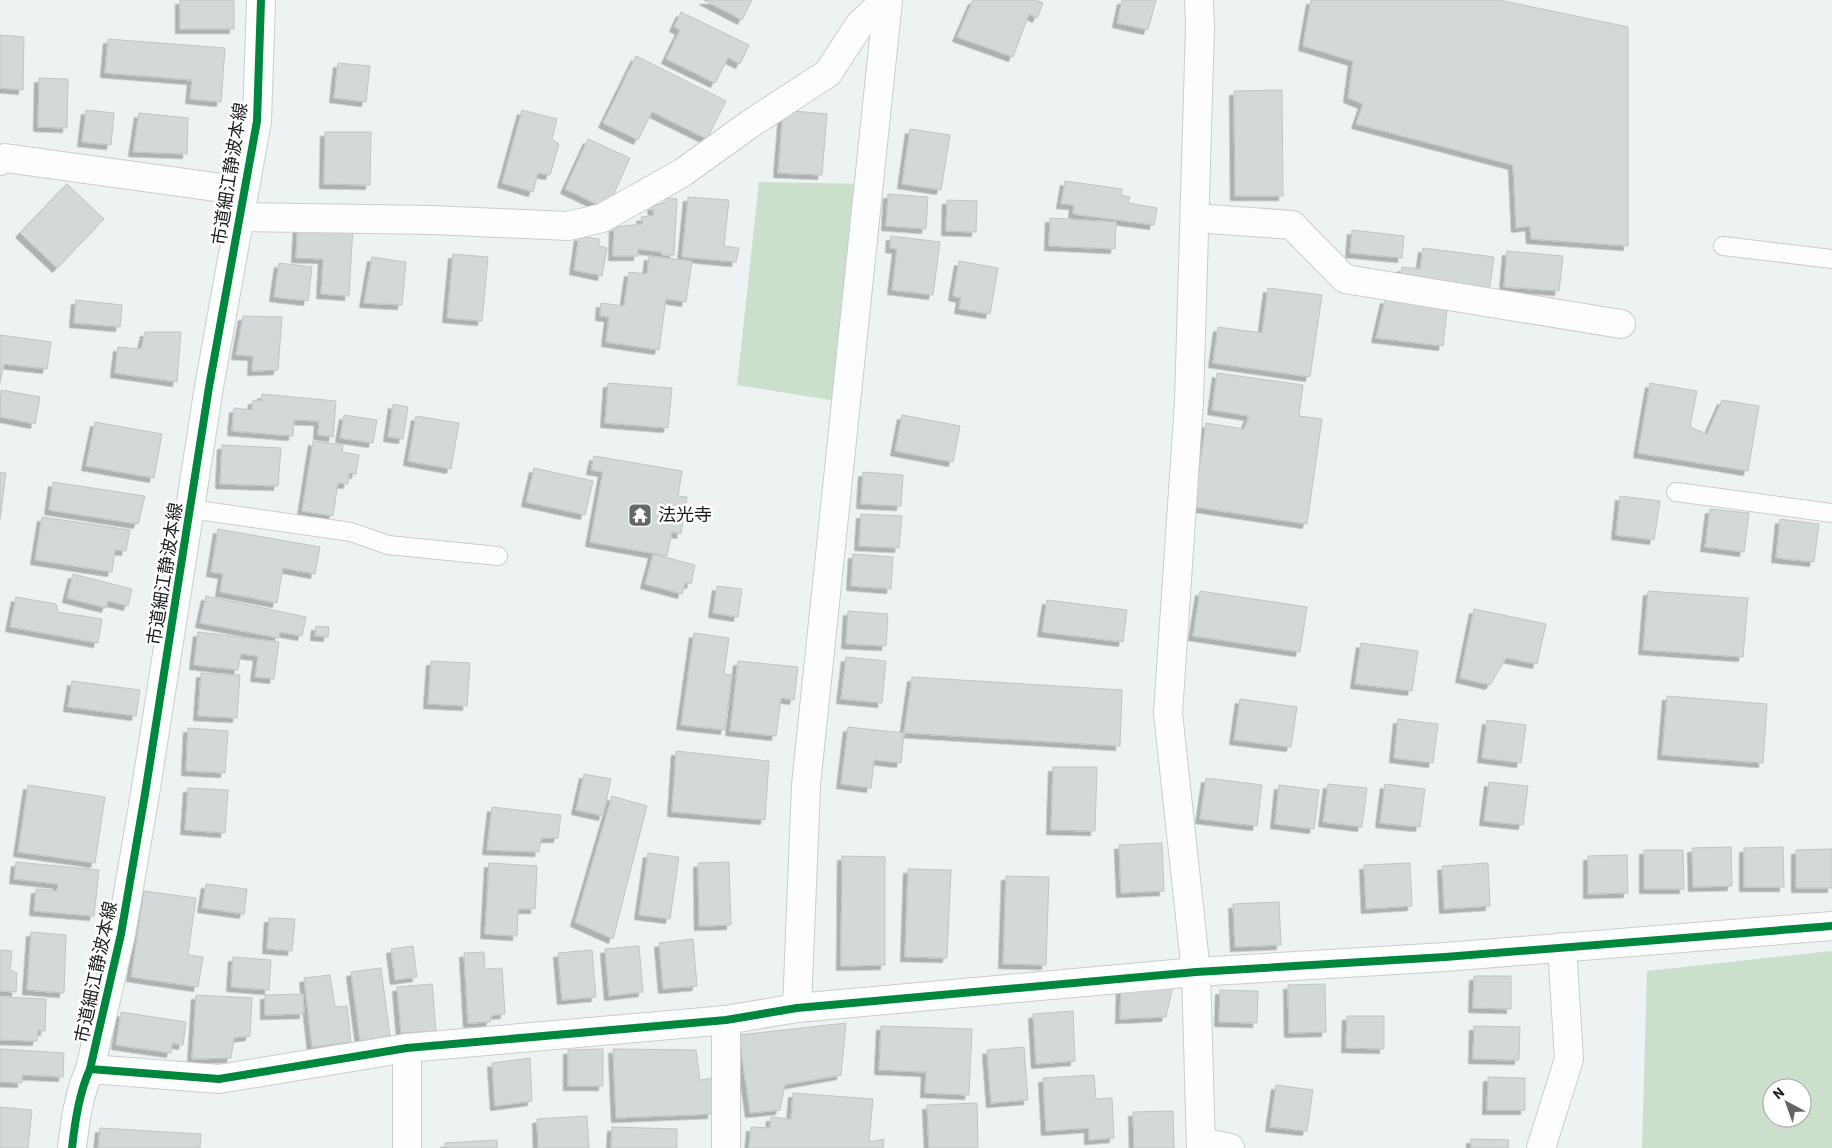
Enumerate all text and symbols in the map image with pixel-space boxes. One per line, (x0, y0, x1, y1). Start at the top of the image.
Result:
street label: 市道細江静波本線 (207, 101, 251, 247)
street label: 市道細江静波本線 (142, 501, 186, 647)
temple icon: 法光寺 (627, 502, 653, 528)
place label: 法光寺 (658, 503, 712, 525)
street label: 市道細江静波本線 (69, 899, 121, 1045)
north arrow (1762, 1078, 1812, 1128)
text: N (1769, 1083, 1787, 1102)

